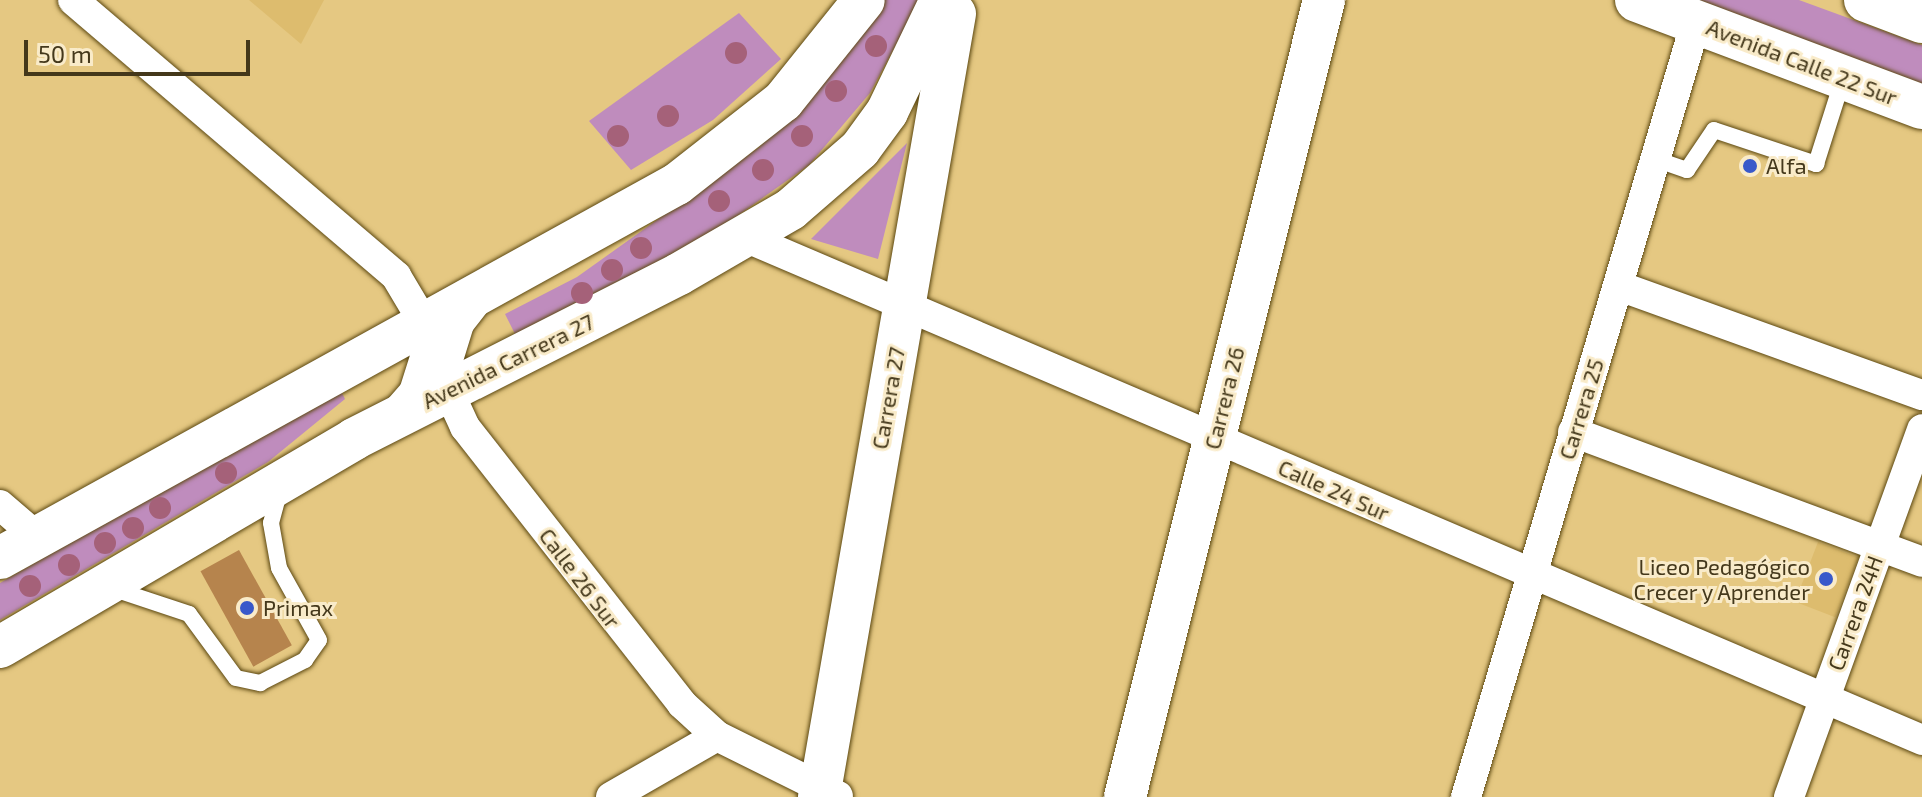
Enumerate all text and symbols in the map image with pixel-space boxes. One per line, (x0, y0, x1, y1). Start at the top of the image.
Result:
street label: Avenida Calle 22 Sur (1703, 13, 1901, 111)
scale bar (28, 24, 254, 74)
text: 50 m (38, 39, 92, 68)
place label: Alfa (1766, 153, 1807, 179)
marker: Alfa (1741, 157, 1759, 175)
street label: Avenida Carrera 27 (418, 308, 598, 414)
street label: Carrera 26 (1199, 344, 1249, 452)
street label: Carrera 27 (866, 345, 910, 451)
street label: Carrera 25 (1553, 356, 1609, 462)
street label: Calle 24 Sur (1274, 454, 1394, 526)
street label: Calle 26 Sur (534, 523, 626, 633)
street label: Carrera 24H (1822, 552, 1888, 674)
place label: Liceo Pedagógico Crecer y Aprender (1632, 553, 1810, 604)
marker: Liceo Pedagógico Crecer y Aprender (1817, 570, 1835, 588)
place label: Primax (263, 595, 333, 621)
marker: Primax (238, 599, 256, 617)

